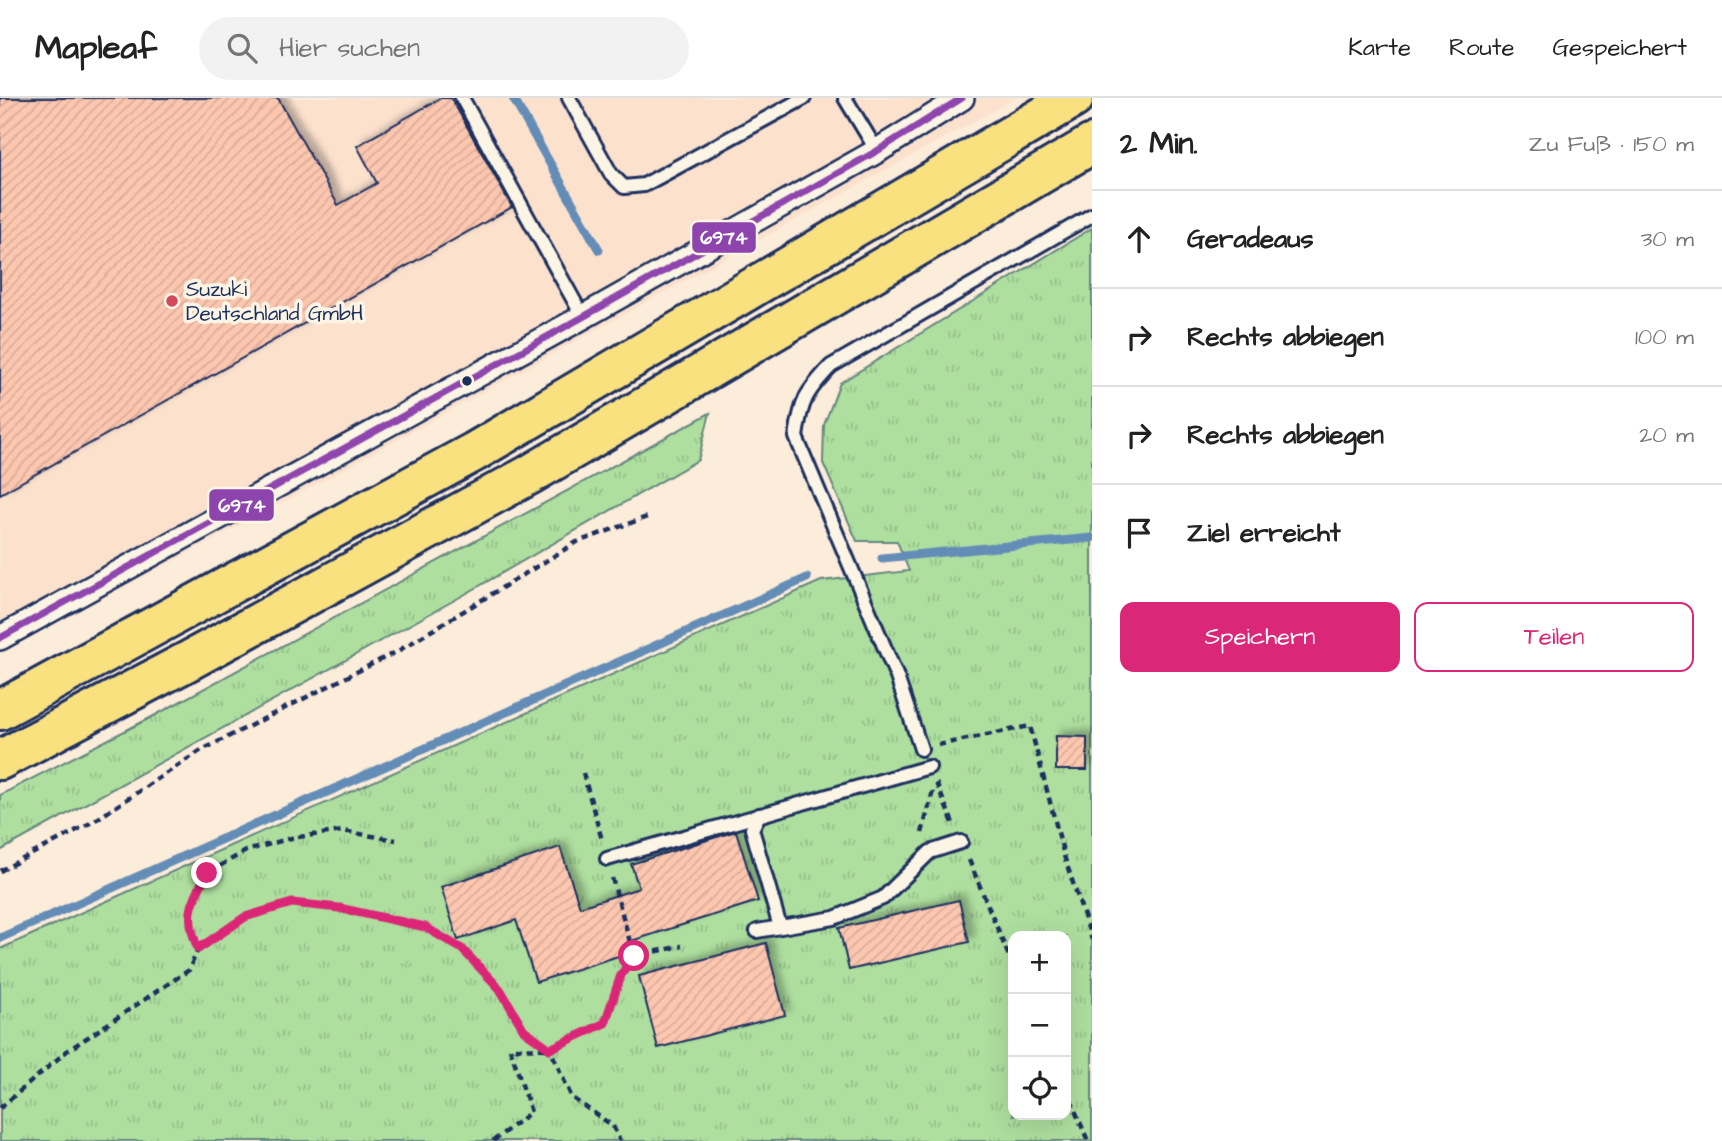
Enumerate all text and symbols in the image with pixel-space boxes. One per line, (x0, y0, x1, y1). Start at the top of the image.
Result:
search box (199, 17, 689, 80)
text: Mapleaf (35, 25, 157, 71)
icon: search (223, 29, 261, 67)
text: Hier suchen (279, 30, 420, 66)
text: Karte (1348, 31, 1411, 65)
text: Route (1449, 31, 1514, 65)
text: Gespeichert (1552, 31, 1687, 65)
text: 2 Min. (1120, 123, 1198, 165)
text: Zu Fuß · 150 m (1529, 128, 1694, 160)
icon: ahead (1120, 220, 1158, 258)
line badge: 6974 (691, 221, 757, 254)
text: Geradeaus (1187, 221, 1314, 257)
text: 30 m (1641, 223, 1694, 255)
text: 6974 (700, 225, 748, 252)
place label: Suzuki Deutschland GmbH (186, 275, 364, 328)
marker: Suzuki Deutschland GmbH (164, 293, 180, 309)
icon: right (1120, 318, 1158, 356)
text: Rechts abbiegen (1187, 319, 1384, 355)
text: 100 m (1635, 321, 1694, 353)
unlabelled marker (460, 374, 474, 388)
icon: right (1120, 416, 1158, 454)
text: Rechts abbiegen (1187, 417, 1384, 453)
text: 20 m (1639, 419, 1694, 451)
line badge: 6974 (208, 488, 275, 522)
text: 6974 (218, 493, 266, 520)
icon: arrive (1120, 514, 1158, 552)
text: Ziel erreicht (1187, 515, 1341, 551)
button: Speichern (1120, 602, 1400, 672)
button: Teilen (1414, 602, 1694, 672)
route end (191, 857, 222, 888)
map controls (1008, 931, 1071, 1120)
button: + (1008, 931, 1071, 994)
route start (618, 940, 649, 971)
button: − (1008, 994, 1071, 1057)
button: locate (1008, 1057, 1071, 1120)

